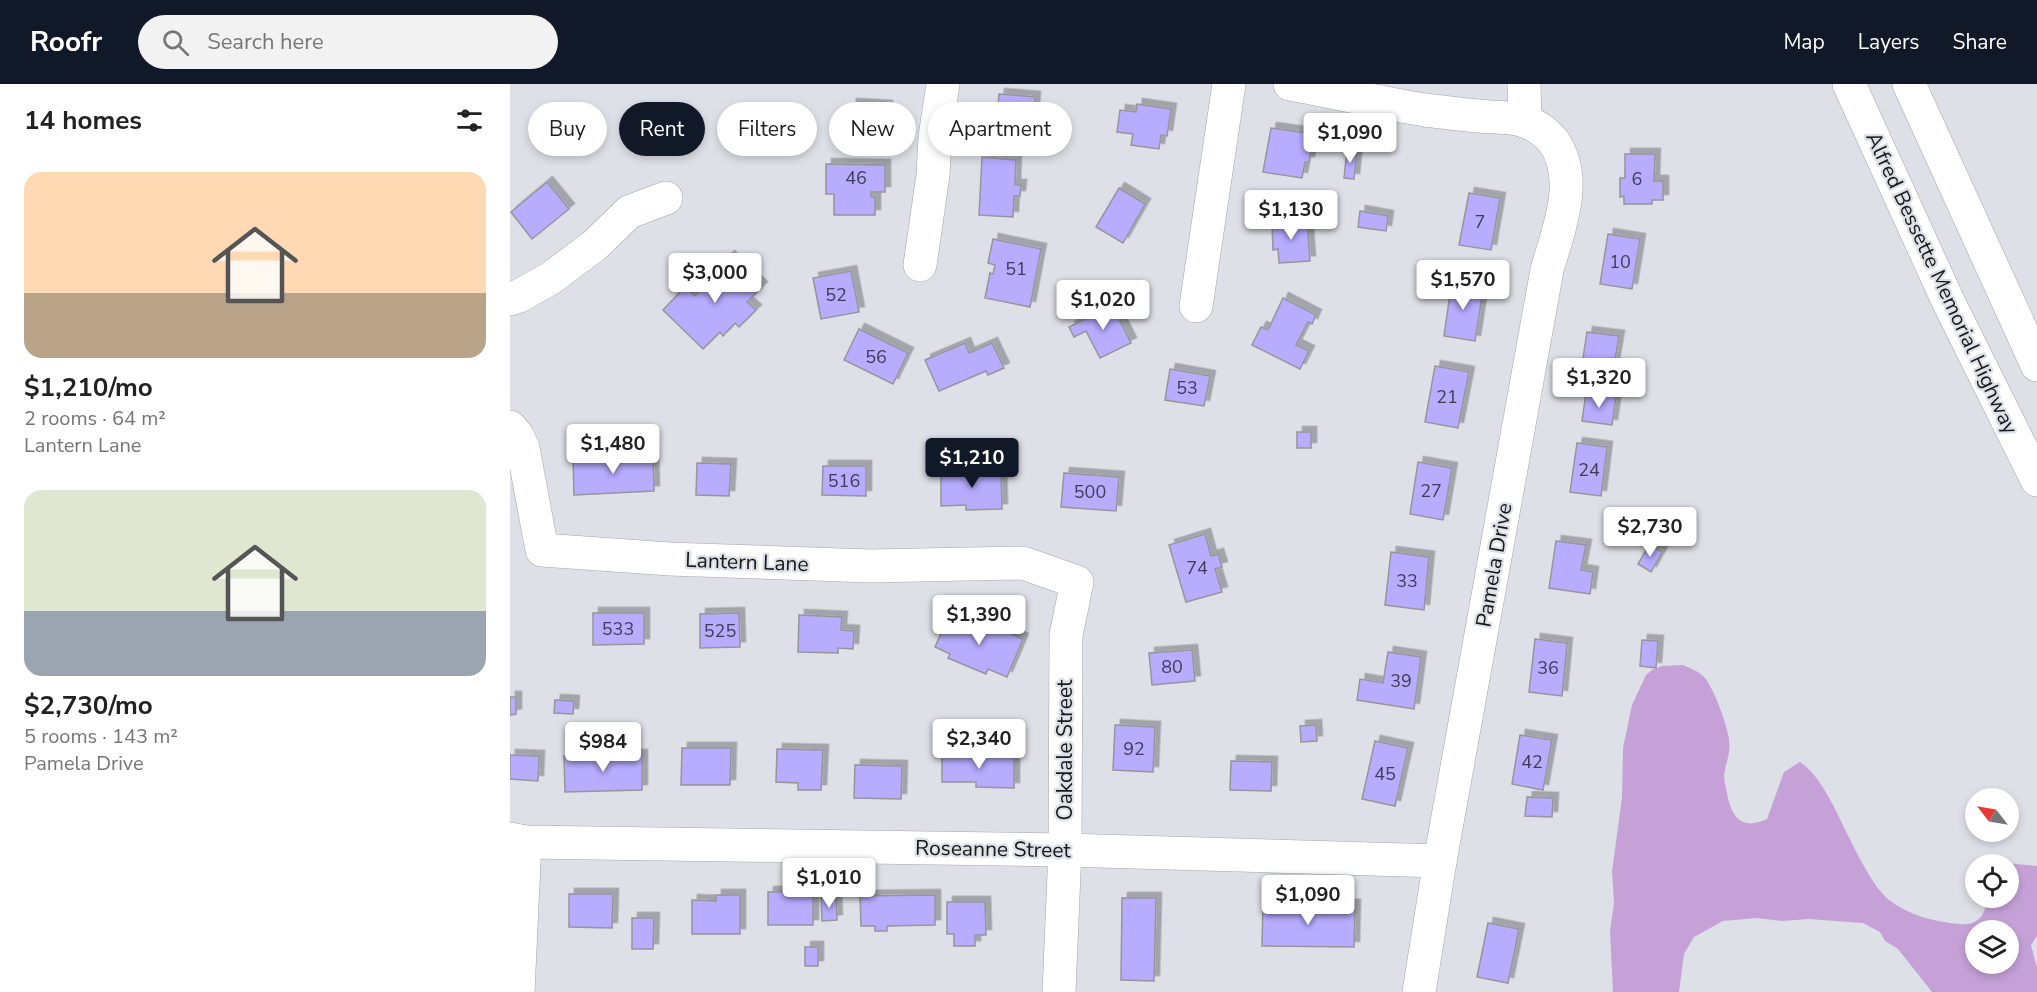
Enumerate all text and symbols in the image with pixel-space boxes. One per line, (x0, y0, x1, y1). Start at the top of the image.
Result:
search box (138, 15, 558, 69)
text: Roofr (30, 23, 102, 61)
icon: search (159, 26, 192, 59)
text: Search here (207, 27, 324, 57)
text: Map (1783, 28, 1825, 56)
text: Layers (1858, 28, 1919, 56)
text: Share (1952, 28, 2007, 56)
chip: Buy (528, 102, 607, 156)
chip: Rent (619, 102, 705, 156)
chip: Filters (717, 102, 817, 156)
chip: New (829, 102, 916, 156)
chip: Apartment (928, 102, 1072, 156)
text: 14 homes (24, 103, 142, 138)
icon: filters (453, 104, 486, 137)
pin: $1,090 (1301, 113, 1399, 164)
text: $1,090 (1318, 119, 1382, 146)
street label: Alfred Bessette Memorial Highway (1860, 127, 2025, 439)
house number: 46 (845, 166, 867, 190)
house number: 6 (1632, 167, 1642, 191)
pin: $1,130 (1242, 190, 1340, 241)
text: $1,130 (1259, 196, 1323, 223)
house number: 7 (1475, 210, 1485, 234)
icon: home (201, 211, 309, 319)
house number: 10 (1609, 250, 1631, 274)
pin: $3,000 (666, 253, 764, 304)
house number: 51 (1005, 257, 1027, 281)
text: $3,000 (683, 259, 747, 286)
pin: $1,570 (1414, 260, 1512, 311)
text: $1,570 (1431, 266, 1495, 293)
pin: $1,020 (1054, 280, 1152, 331)
house number: 52 (825, 283, 847, 307)
text: $1,020 (1071, 286, 1135, 313)
house number: 56 (865, 345, 887, 369)
pin: $1,320 (1550, 358, 1648, 409)
text: $1,320 (1567, 364, 1631, 391)
text: $1,210/mo (24, 370, 153, 405)
house number: 53 (1176, 376, 1198, 400)
house number: 21 (1436, 385, 1458, 409)
text: 2 rooms · 64 m² (24, 405, 166, 432)
pin: $1,480 (564, 424, 662, 475)
text: $1,480 (581, 430, 645, 457)
text: Lantern Lane (24, 432, 141, 459)
pin: $1,210 (923, 438, 1021, 489)
text: $1,210 (940, 444, 1004, 471)
house number: 24 (1578, 458, 1600, 482)
house number: 516 (828, 469, 860, 493)
house number: 27 (1420, 479, 1442, 503)
house number: 500 (1074, 480, 1106, 504)
street label: Pamela Drive (1469, 501, 1519, 629)
pin: $2,730 (1601, 507, 1699, 558)
text: $2,730 (1618, 513, 1682, 540)
icon: home (201, 529, 309, 637)
street label: Lantern Lane (685, 546, 809, 578)
house number: 74 (1186, 556, 1208, 580)
house number: 33 (1396, 569, 1418, 593)
pin: $1,390 (930, 595, 1028, 646)
text: $1,390 (947, 601, 1011, 628)
house number: 533 (602, 617, 634, 641)
house number: 525 (704, 619, 736, 643)
house number: 80 (1161, 655, 1183, 679)
house number: 36 (1537, 656, 1559, 680)
house number: 39 (1390, 669, 1412, 693)
street label: Oakdale Street (1051, 679, 1079, 820)
text: $2,730/mo (24, 688, 153, 723)
pin: $2,340 (930, 719, 1028, 770)
pin: $984 (567, 722, 639, 773)
text: 5 rooms · 143 m² (24, 723, 178, 750)
text: $2,340 (947, 725, 1011, 752)
text: $984 (579, 728, 627, 755)
house number: 92 (1123, 737, 1145, 761)
text: Pamela Drive (24, 750, 144, 777)
house number: 42 (1521, 750, 1543, 774)
house number: 45 (1374, 762, 1396, 786)
north arrow (1965, 788, 2019, 842)
map controls (1965, 788, 2019, 974)
street label: Roseanne Street (915, 834, 1072, 864)
button: locate (1965, 854, 2019, 908)
pin: $1,010 (780, 858, 878, 909)
text: $1,010 (797, 864, 861, 891)
pin: $1,090 (1259, 875, 1357, 926)
text: $1,090 (1276, 881, 1340, 908)
button: layers (1965, 920, 2019, 974)

